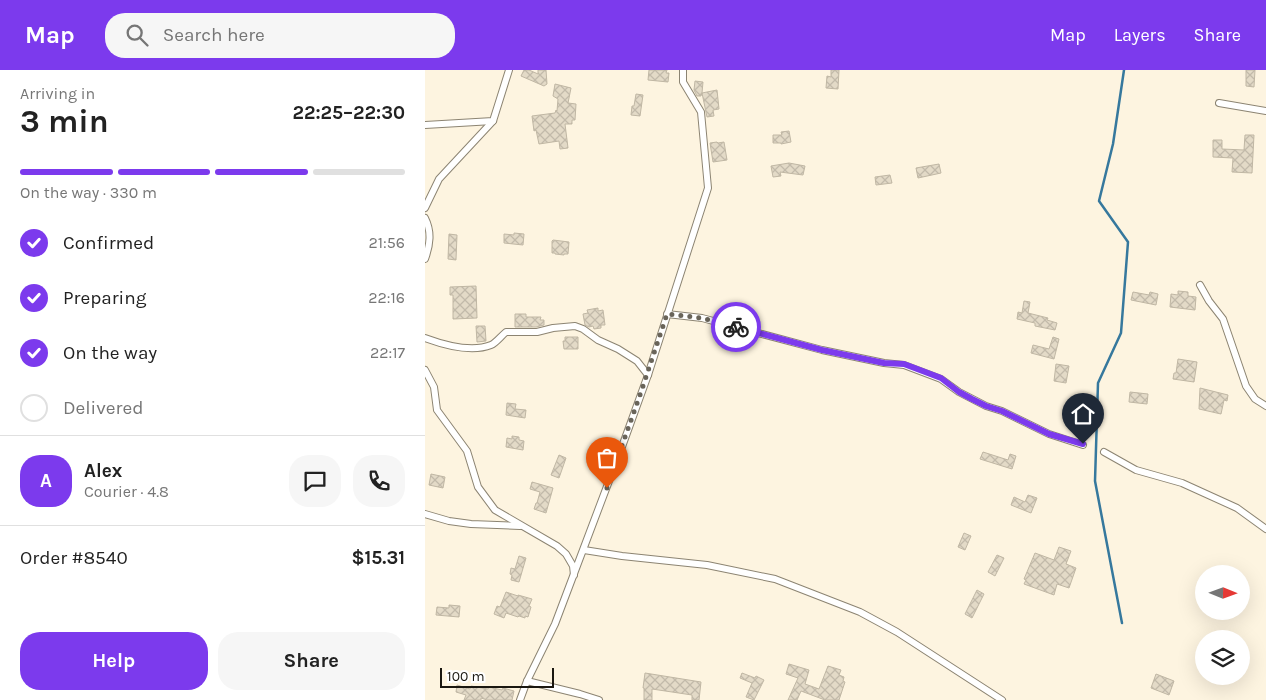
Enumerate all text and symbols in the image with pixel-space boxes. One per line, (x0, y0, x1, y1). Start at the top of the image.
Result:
search box (105, 13, 455, 58)
text: Map (25, 21, 75, 49)
icon: search (123, 21, 151, 49)
text: Search here (163, 24, 265, 46)
text: Map (1050, 24, 1086, 46)
text: Layers (1114, 24, 1166, 46)
text: Share (1194, 24, 1241, 46)
text: Arriving in (20, 84, 95, 103)
text: 22:25–22:30 (292, 102, 405, 124)
text: 3 min (20, 103, 109, 140)
text: On the way · 330 m (20, 183, 157, 202)
icon: check (20, 229, 48, 257)
text: Confirmed (63, 232, 154, 254)
text: 21:56 (369, 233, 405, 252)
icon: check (20, 284, 48, 312)
text: Preparing (63, 287, 146, 309)
text: 22:16 (368, 288, 405, 307)
courier (711, 302, 761, 352)
icon: bike (722, 313, 750, 341)
icon: check (20, 339, 48, 367)
text: On the way (63, 342, 157, 364)
text: 22:17 (370, 343, 405, 362)
pin (1062, 393, 1104, 444)
text: Delivered (63, 397, 143, 419)
icon: home (1069, 400, 1097, 428)
pin (586, 437, 628, 488)
icon: bag (593, 444, 621, 472)
button: chat (289, 455, 341, 507)
button: phone (353, 455, 405, 507)
text: Alex (84, 460, 122, 482)
text: A (40, 470, 52, 492)
text: Courier · 4.8 (84, 482, 169, 501)
text: Order #8540 (20, 547, 128, 569)
text: $15.31 (351, 547, 405, 569)
north arrow (1195, 565, 1250, 620)
map controls (1195, 565, 1250, 685)
button: layers (1195, 630, 1250, 685)
button: Help (20, 632, 208, 690)
button: Share (218, 632, 405, 690)
scale bar (440, 665, 554, 688)
text: 100 m (447, 668, 485, 685)

